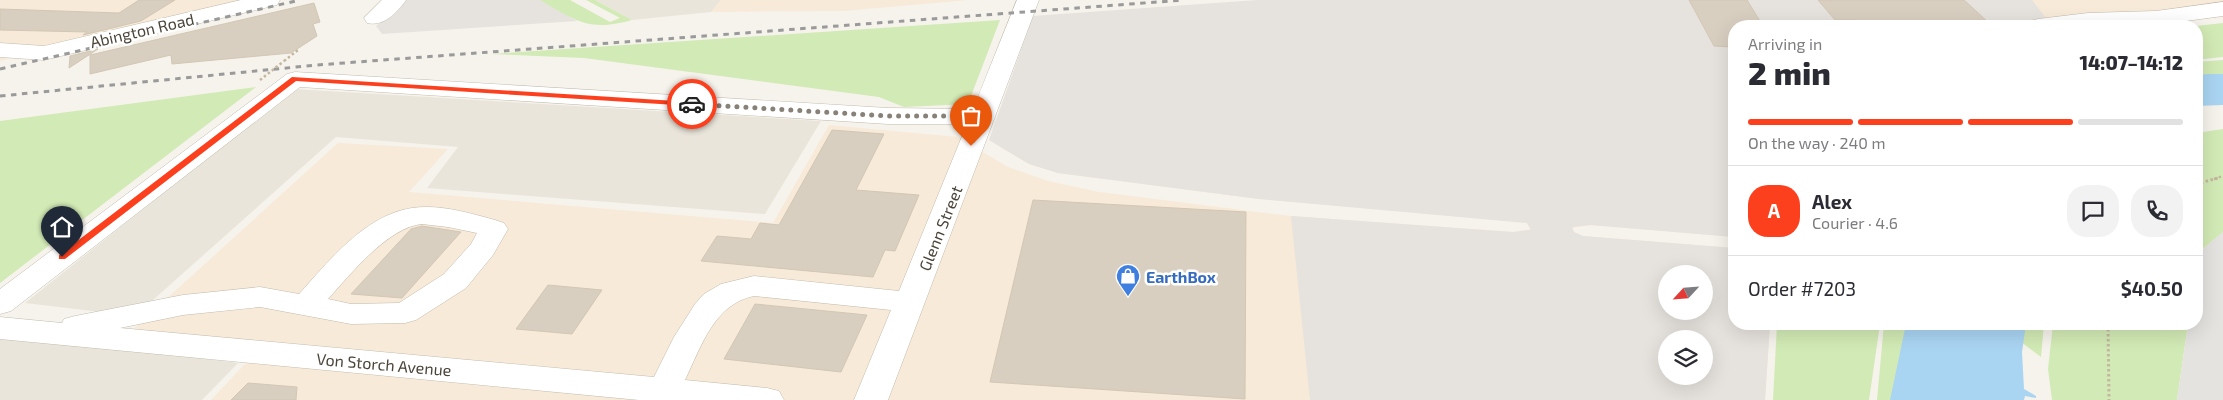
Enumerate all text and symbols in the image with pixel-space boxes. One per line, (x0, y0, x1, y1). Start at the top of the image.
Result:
street label: Abington Road (88, 9, 196, 51)
text: Arriving in (1748, 34, 1822, 53)
text: 14:07–14:12 (2079, 51, 2183, 74)
text: 2 min (1748, 53, 1831, 91)
courier (667, 79, 717, 129)
icon: car (678, 90, 706, 118)
pin (950, 95, 992, 146)
icon: bag (957, 102, 985, 130)
text: On the way · 240 m (1748, 133, 1886, 152)
street label: Glenn Street (914, 183, 966, 273)
button: chat (2067, 185, 2119, 237)
button: phone (2131, 185, 2183, 237)
text: Alex (1812, 190, 1852, 213)
text: A (1768, 199, 1780, 222)
pin (41, 206, 83, 257)
icon: home (48, 213, 76, 241)
text: Courier · 4.6 (1812, 213, 1898, 232)
shop icon: EarthBox (1115, 263, 1141, 297)
north arrow (1658, 265, 1712, 320)
map controls (1658, 265, 1713, 385)
place label: EarthBox (1146, 267, 1216, 286)
text: Order #7203 (1748, 277, 1856, 300)
text: $40.50 (2121, 277, 2183, 300)
button: layers (1658, 330, 1713, 385)
street label: Von Storch Avenue (316, 349, 452, 379)

